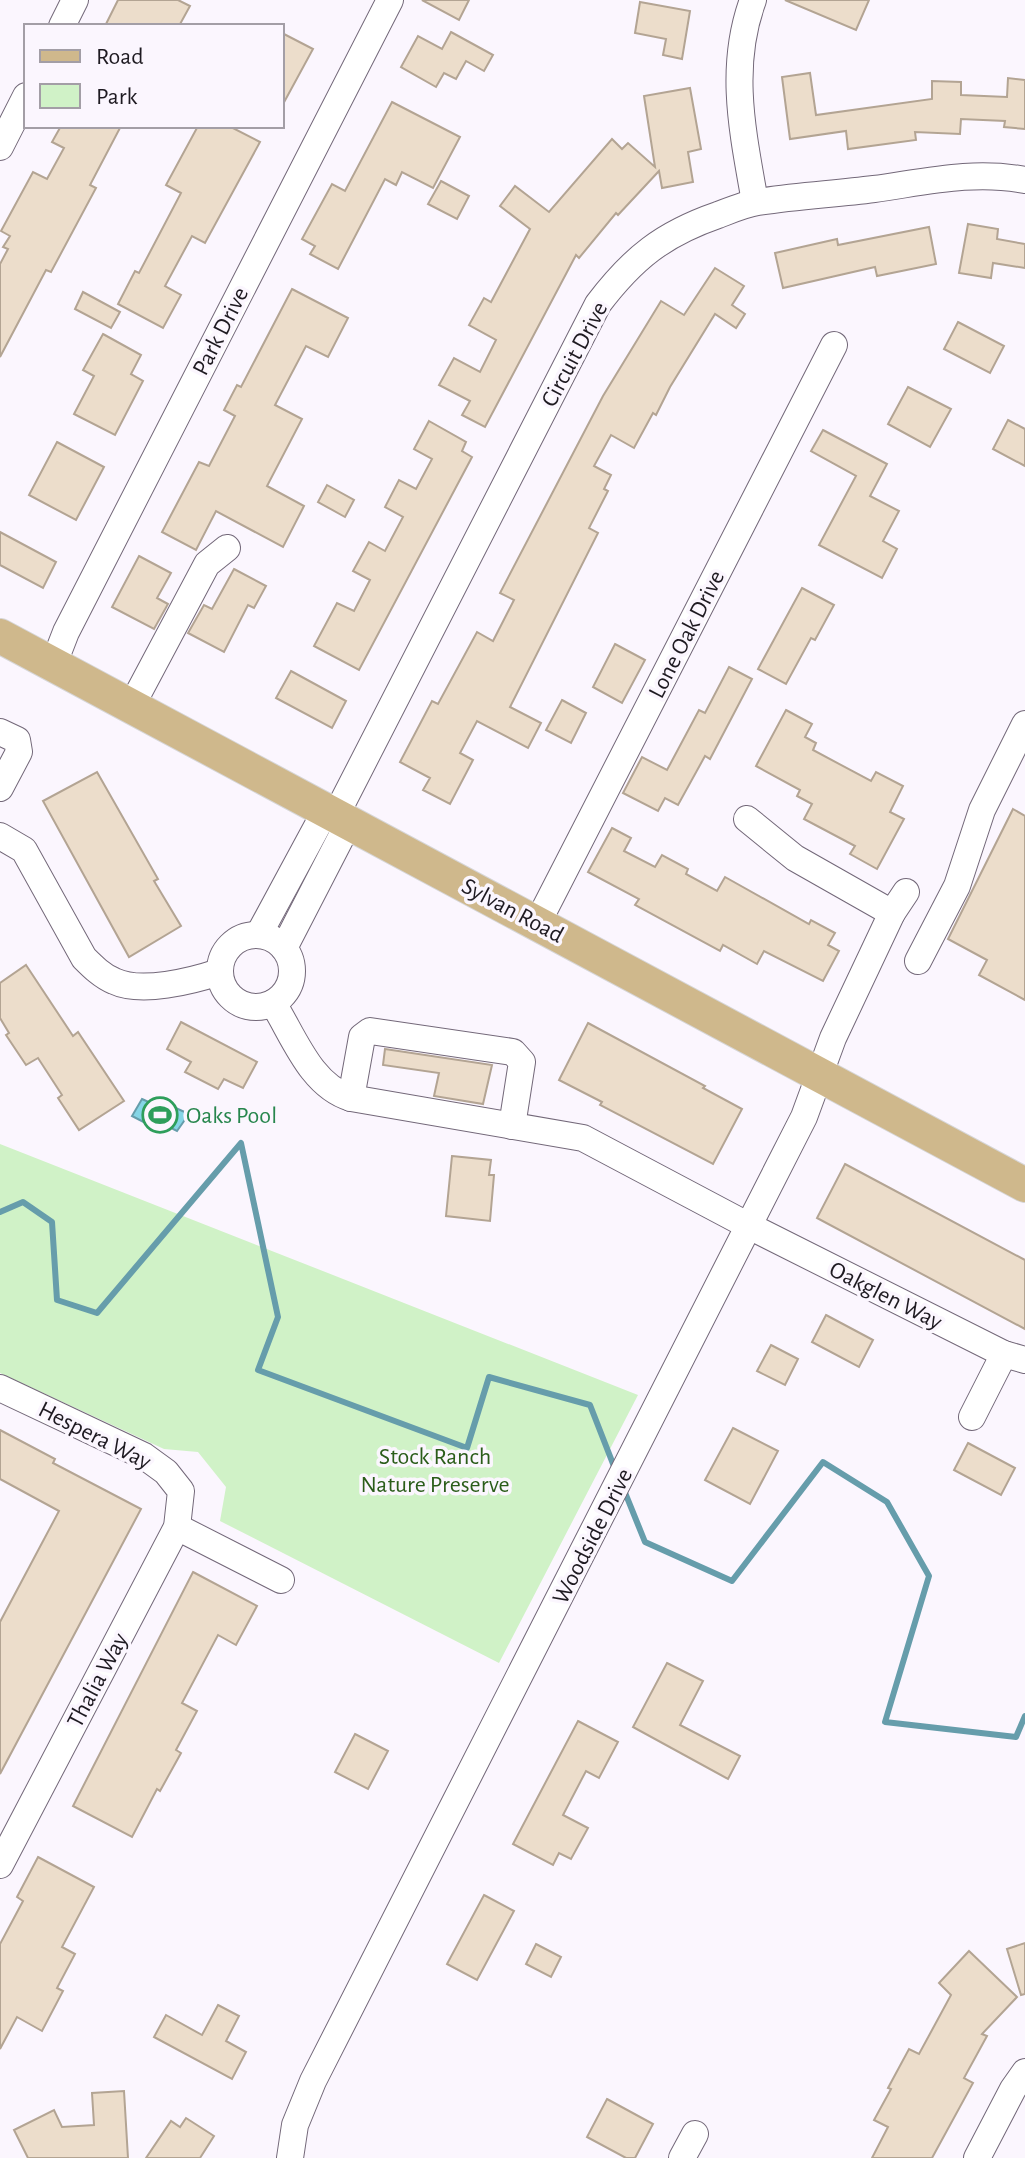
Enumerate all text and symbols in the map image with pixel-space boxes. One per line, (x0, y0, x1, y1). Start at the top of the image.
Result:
legend (24, 24, 284, 128)
text: Road (96, 45, 144, 69)
text: Park (96, 85, 137, 109)
street label: Park Drive (189, 284, 253, 379)
street label: Circuit Drive (537, 298, 612, 411)
street label: Lone Oak Drive (644, 567, 729, 702)
street label: Sylvan Road (458, 874, 567, 948)
sports icon: Oaks Pool (141, 1096, 179, 1134)
place label: Oaks Pool (186, 1104, 277, 1128)
street label: Oakglen Way (825, 1257, 946, 1334)
street label: Hespera Way (34, 1397, 155, 1474)
park label: Stock Ranch Nature Preserve (360, 1445, 510, 1497)
street label: Woodside Drive (549, 1465, 637, 1608)
street label: Thalia Way (63, 1629, 133, 1732)

